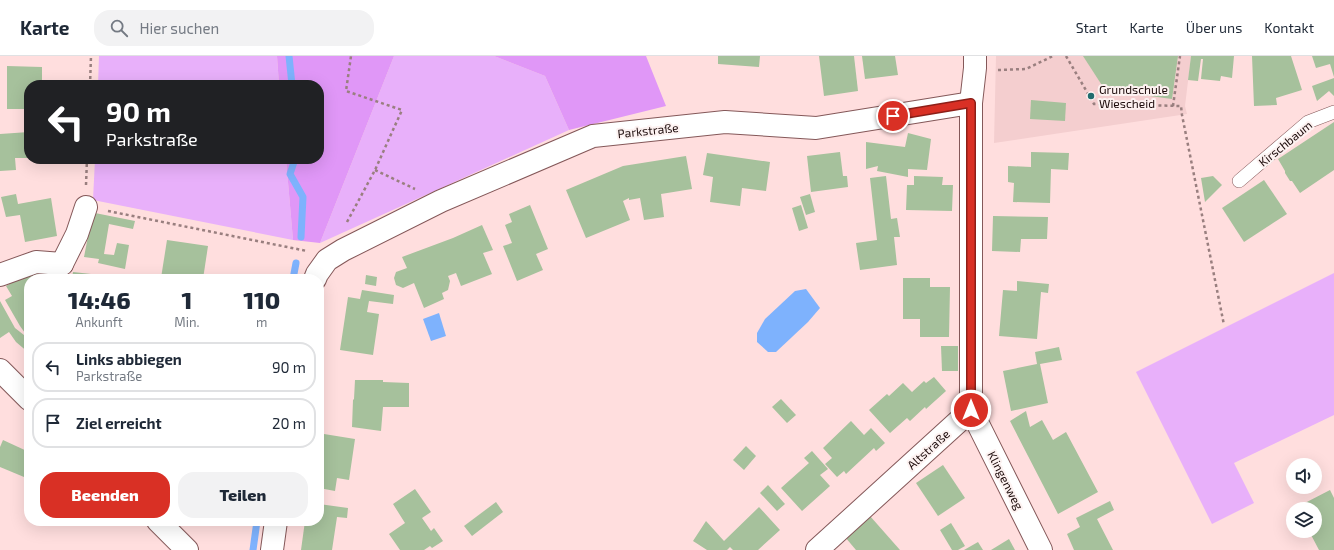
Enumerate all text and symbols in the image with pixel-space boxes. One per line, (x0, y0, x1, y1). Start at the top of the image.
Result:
search box (94, 10, 374, 46)
text: Karte (20, 16, 70, 39)
icon: search (108, 17, 130, 39)
text: Hier suchen (140, 19, 219, 37)
text: Start (1076, 19, 1107, 36)
text: Karte (1129, 19, 1164, 36)
text: Über uns (1186, 19, 1242, 36)
text: Kontakt (1264, 19, 1314, 36)
place label: Grundschule Wiescheid (1099, 82, 1168, 110)
marker: Grundschule Wiescheid (1086, 91, 1096, 101)
text: 90 m (106, 94, 171, 128)
icon: left (40, 96, 92, 148)
pin (876, 99, 910, 133)
icon: arrive (882, 105, 904, 127)
street label: Kirschbaum (1255, 117, 1315, 169)
street label: Parkstraße (617, 120, 679, 140)
text: Parkstraße (106, 128, 198, 150)
text: 14:46 (68, 285, 131, 314)
text: 1 (181, 285, 192, 314)
text: 110 (243, 285, 280, 314)
text: Ankunft (76, 314, 123, 330)
text: Min. (174, 314, 199, 330)
text: m (256, 314, 267, 330)
text: Links abbiegen (76, 350, 182, 368)
icon: left (42, 356, 64, 378)
text: 90 m (272, 358, 306, 376)
text: Parkstraße (76, 368, 142, 384)
position arrow (950, 389, 992, 431)
icon: arrive (42, 412, 64, 434)
text: Ziel erreicht (76, 414, 162, 432)
text: 20 m (272, 414, 306, 432)
street label: Altstraße (904, 426, 952, 472)
street label: Klingenweg (985, 448, 1027, 512)
map controls (1286, 458, 1322, 538)
button: sound (1286, 458, 1322, 494)
button: Beenden (40, 472, 170, 518)
button: Teilen (178, 472, 308, 518)
button: layers (1286, 502, 1322, 538)

